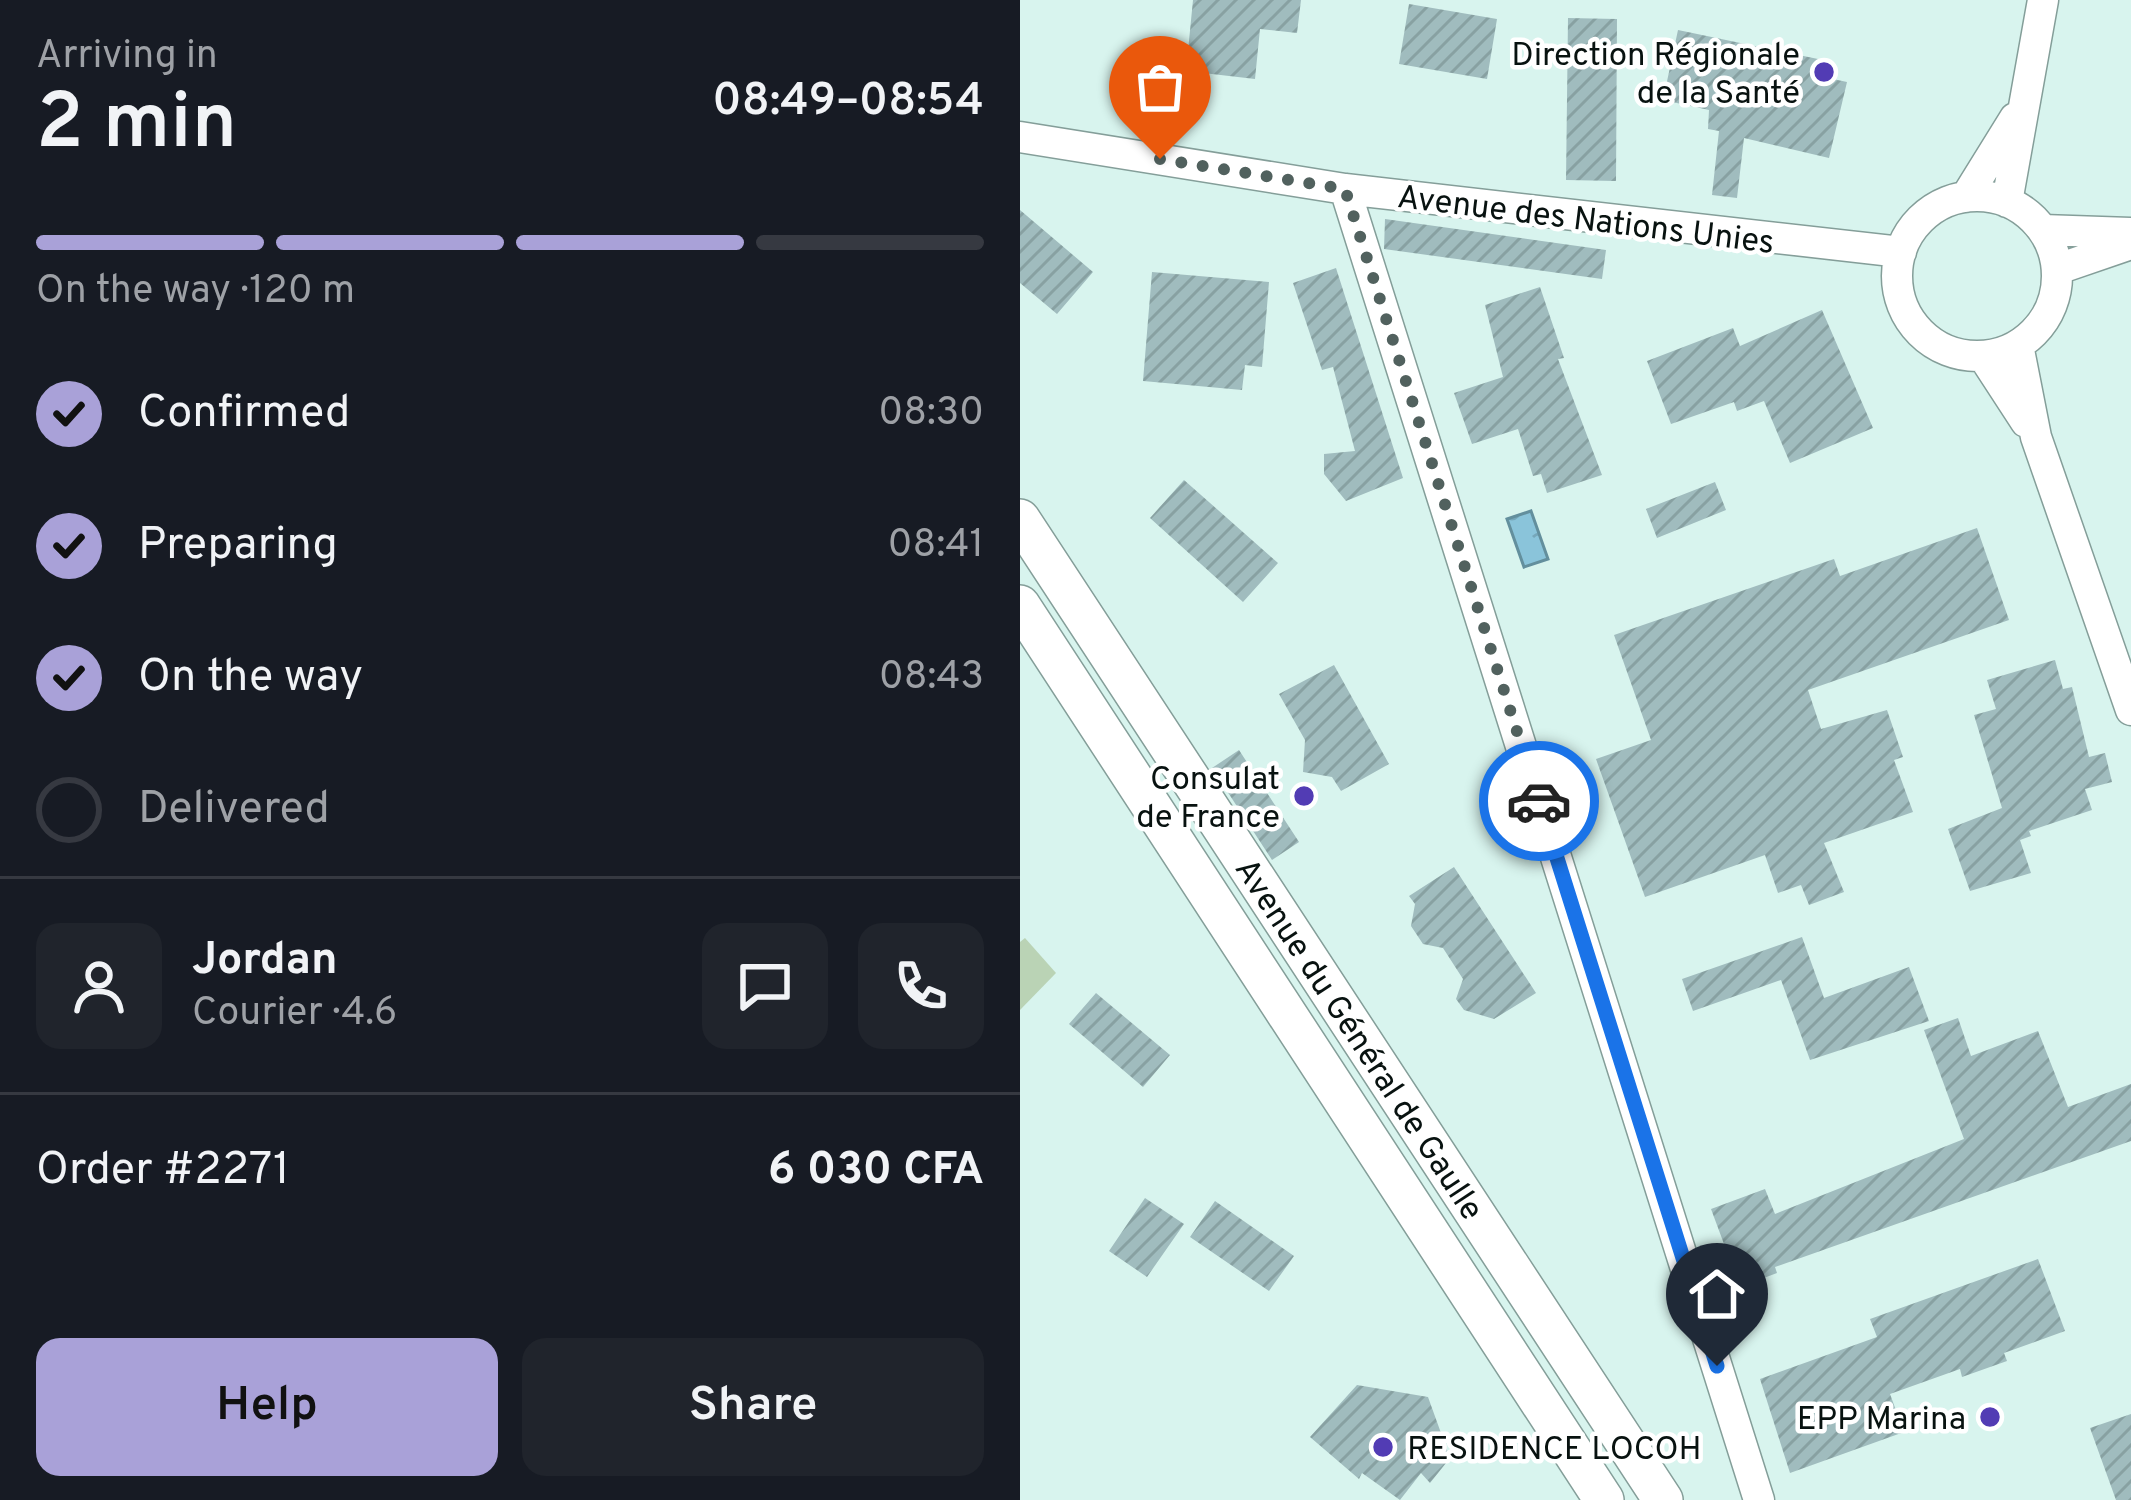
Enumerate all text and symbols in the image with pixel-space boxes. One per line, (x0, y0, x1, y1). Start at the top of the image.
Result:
text: Arriving in (36, 33, 218, 82)
pin (1109, 36, 1211, 159)
place label: Direction Régionale de la Santé (1511, 36, 1800, 116)
icon: bag (1127, 54, 1193, 120)
marker: Direction Régionale de la Santé (1811, 59, 1837, 85)
text: 08:49–08:54 (712, 74, 984, 131)
text: 2 min (36, 77, 237, 176)
street label: Avenue des Nations Unies (1395, 178, 1776, 266)
text: On the way · 120 m (36, 268, 355, 317)
icon: check (36, 381, 102, 447)
text: Confirmed (138, 386, 350, 443)
text: 08:30 (878, 390, 984, 439)
icon: check (36, 513, 102, 579)
text: Preparing (138, 518, 338, 575)
text: 08:41 (888, 522, 984, 571)
icon: check (36, 645, 102, 711)
text: On the way (138, 650, 363, 707)
text: 08:43 (879, 654, 984, 703)
courier (1479, 741, 1599, 861)
place label: Consulat de France (1136, 760, 1280, 840)
icon: car (1506, 768, 1572, 834)
text: Delivered (138, 782, 330, 839)
marker: Consulat de France (1291, 783, 1317, 809)
street label: Avenue du Général de Gaulle (1223, 852, 1491, 1229)
button: person (36, 923, 162, 1049)
button: chat (702, 923, 828, 1049)
button: phone (858, 923, 984, 1049)
text: Jordan (192, 933, 338, 990)
text: Courier · 4.6 (192, 990, 397, 1039)
text: Order #2271 (36, 1143, 290, 1200)
text: 6 030 CFA (768, 1143, 984, 1200)
pin (1666, 1243, 1768, 1366)
icon: home (1684, 1261, 1750, 1327)
button: Help (36, 1338, 498, 1476)
button: Share (522, 1338, 984, 1476)
place label: EPP Marina (1797, 1400, 1966, 1442)
marker: EPP Marina (1977, 1404, 2003, 1430)
place label: RESIDENCE LOCOH (1407, 1430, 1702, 1472)
marker: RESIDENCE LOCOH (1370, 1434, 1396, 1460)

